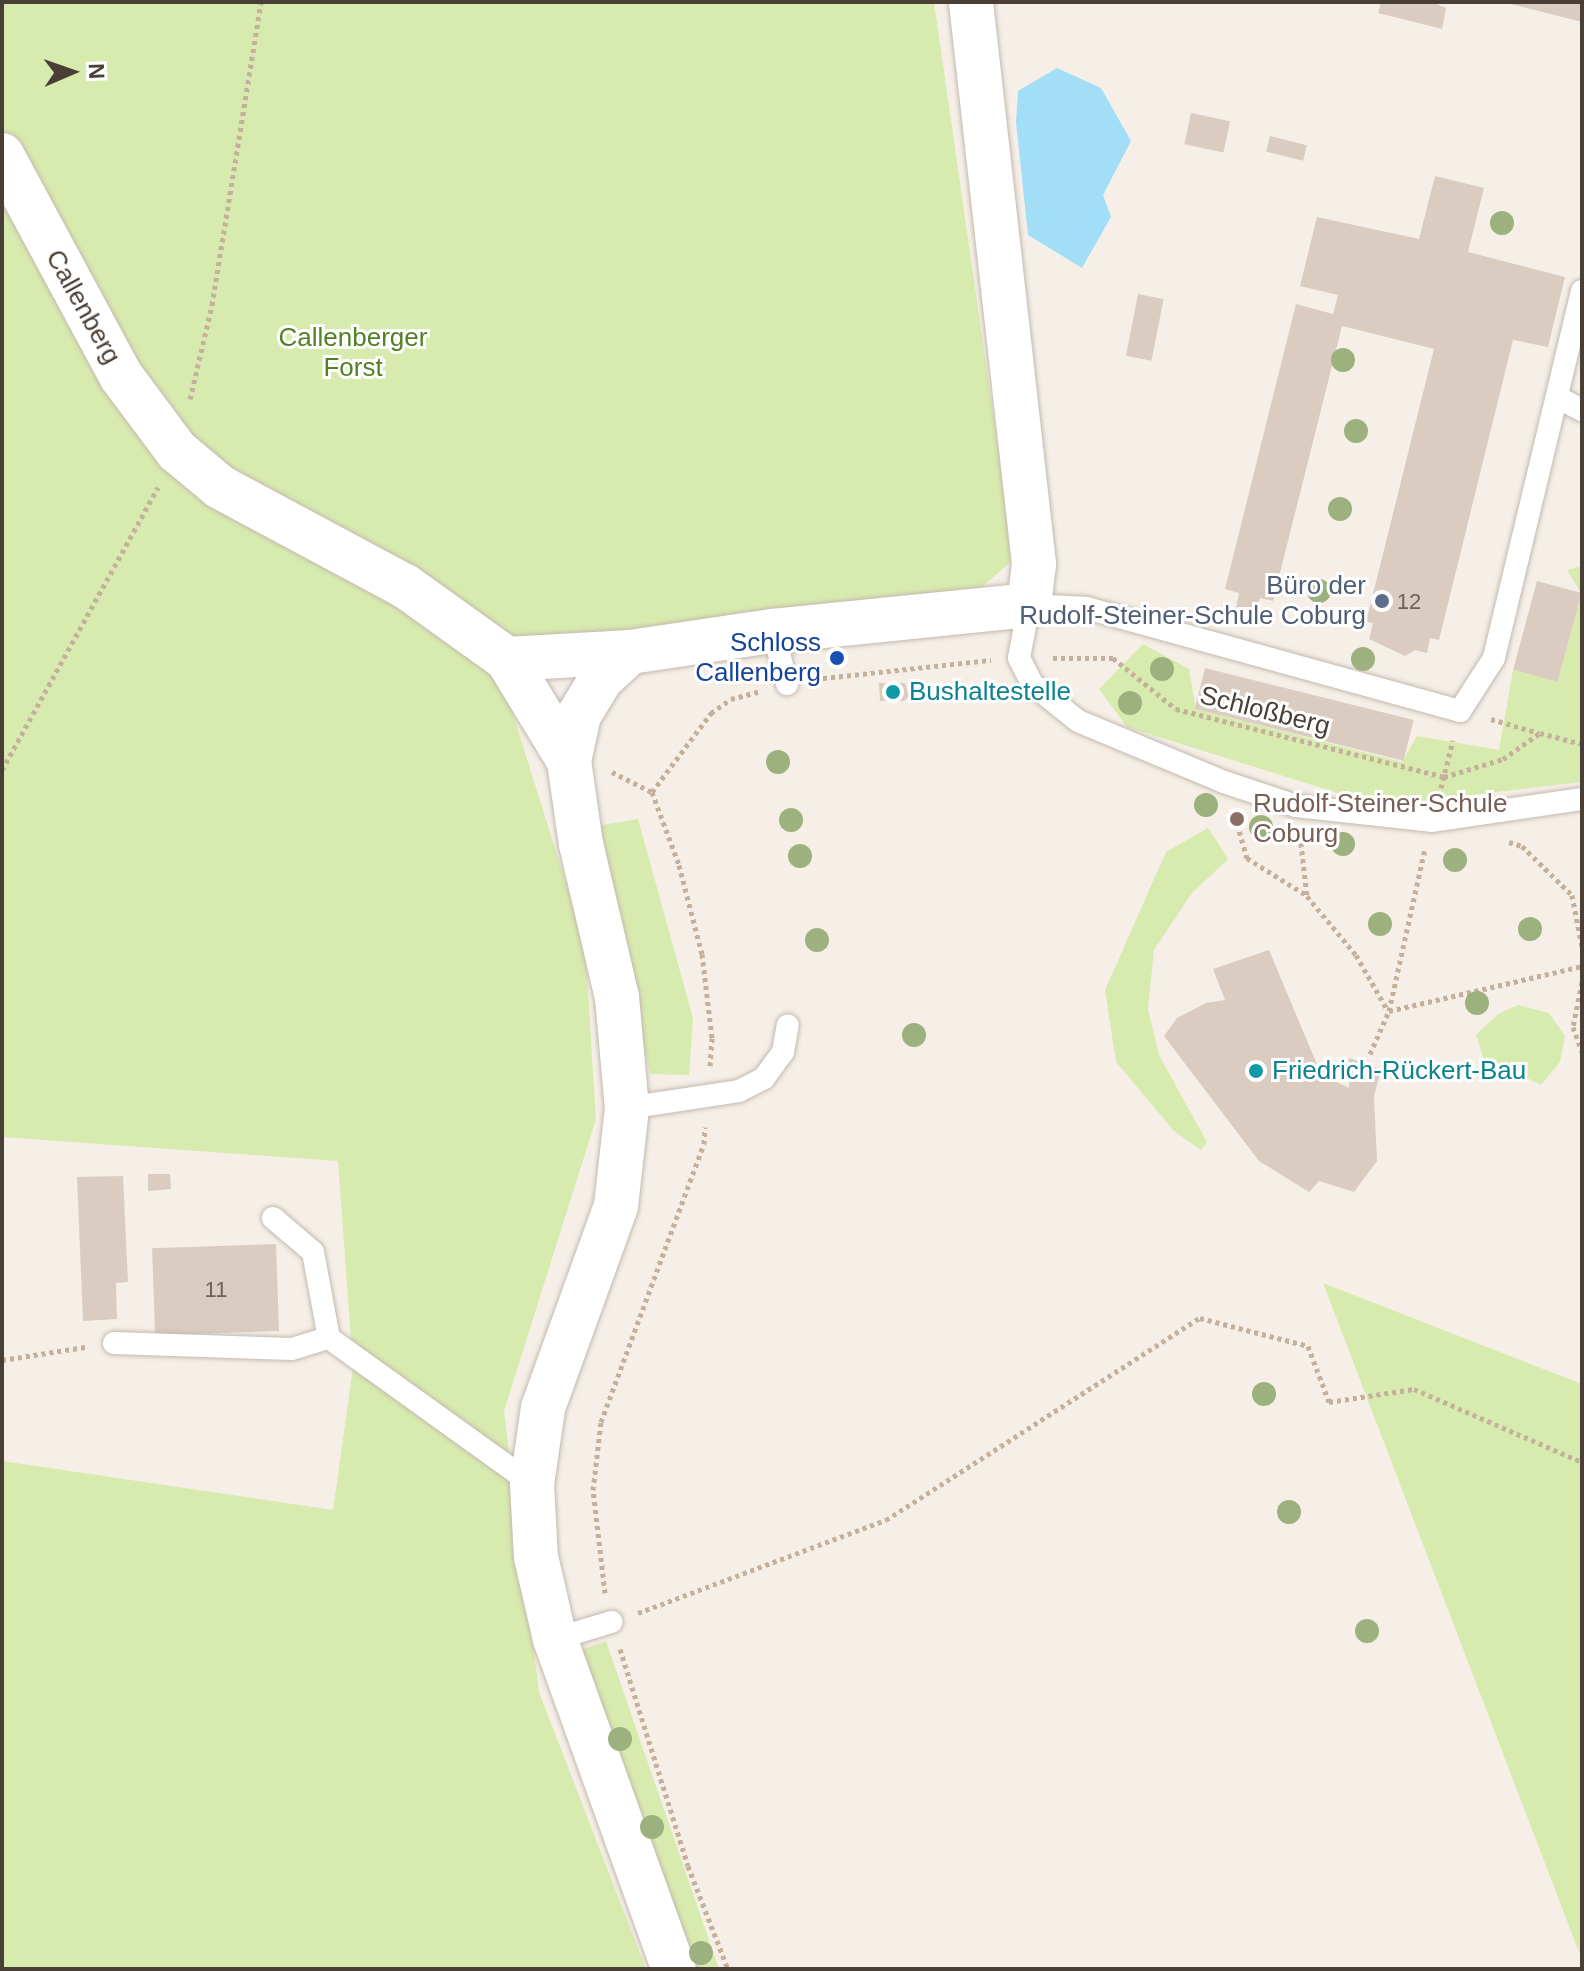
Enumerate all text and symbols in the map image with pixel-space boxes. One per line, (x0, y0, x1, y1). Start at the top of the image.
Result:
north arrow (32, 32, 112, 112)
text: N (84, 63, 109, 80)
street label: Callenberg (39, 244, 127, 370)
park label: Callenberger Forst (279, 322, 427, 384)
place label: Büro der Rudolf-Steiner-Schule Coburg (1019, 570, 1366, 632)
house number: 12 (1397, 589, 1421, 615)
marker: Büro der Rudolf-Steiner-Schule Coburg (1373, 592, 1391, 610)
place label: Schloss Callenberg (695, 627, 821, 688)
marker: Schloss Callenberg (828, 649, 846, 667)
place label: Bushaltestelle (909, 676, 1071, 708)
street label: Schloßberg (1197, 680, 1333, 742)
marker: Bushaltestelle (884, 683, 902, 701)
place label: Rudolf-Steiner-Schule Coburg (1253, 788, 1507, 850)
marker: Rudolf-Steiner-Schule Coburg (1228, 810, 1246, 828)
place label: Friedrich-Rückert-Bau (1272, 1055, 1526, 1087)
marker: Friedrich-Rückert-Bau (1247, 1062, 1265, 1080)
house number: 11 (205, 1277, 227, 1303)

